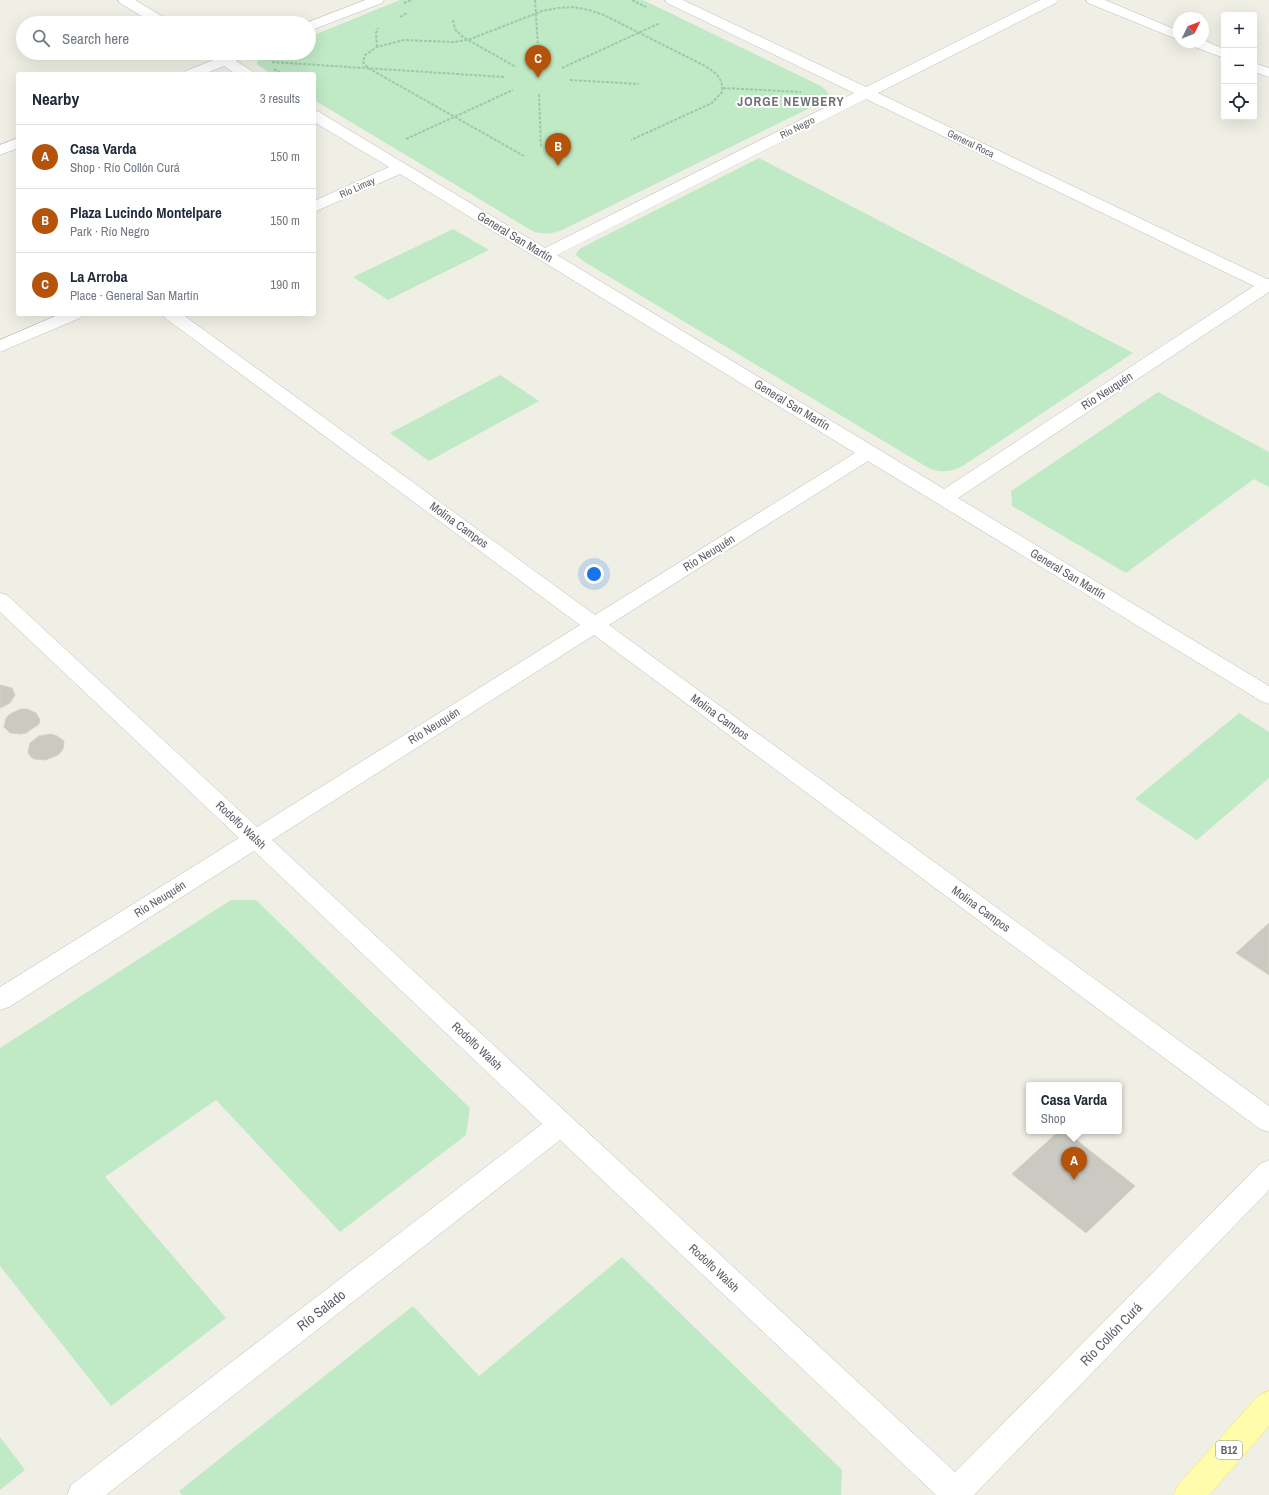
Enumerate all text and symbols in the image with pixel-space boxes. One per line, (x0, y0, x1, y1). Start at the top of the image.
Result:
north arrow (1173, 12, 1209, 48)
map controls (1221, 12, 1257, 120)
button: + (1221, 12, 1257, 48)
search box (16, 16, 316, 60)
icon: search (30, 27, 52, 49)
text: Search here (62, 28, 129, 49)
pin: C (525, 45, 551, 78)
button: − (1221, 48, 1257, 84)
button: locate (1221, 84, 1257, 120)
text: Nearby (32, 87, 79, 110)
text: 3 results (260, 90, 300, 107)
district label: JORGE NEWBERY (737, 93, 845, 110)
street label: Río Negro (778, 113, 817, 142)
street label: General Roca (945, 127, 997, 161)
pin: B (545, 133, 571, 166)
text: Casa Varda (70, 138, 136, 159)
text: A (41, 148, 49, 165)
text: 150 m (270, 148, 300, 165)
text: Shop · Río Collón Curá (70, 159, 180, 176)
street label: Río Limay (337, 174, 378, 201)
text: Plaza Lucindo Montelpare (70, 202, 222, 223)
street label: General San Martín (474, 208, 556, 266)
text: B (41, 212, 49, 229)
text: 150 m (270, 212, 300, 229)
text: Park · Río Negro (70, 223, 149, 240)
text: La Arroba (70, 266, 128, 287)
text: C (41, 276, 49, 293)
text: 190 m (270, 276, 300, 293)
text: Place · General San Martín (70, 287, 199, 304)
street label: Río Neuquén (1078, 368, 1136, 414)
street label: General San Martín (751, 376, 833, 434)
street label: Molina Campos (426, 498, 492, 552)
street label: Río Neuquén (680, 531, 738, 575)
street label: General San Martín (1027, 545, 1109, 603)
your location (584, 564, 604, 584)
street label: Molina Campos (687, 690, 753, 744)
street label: Río Neuquén (405, 704, 463, 748)
street label: Rodolfo Walsh (212, 797, 270, 853)
street label: Río Neuquén (131, 877, 189, 921)
street label: Molina Campos (948, 882, 1014, 936)
street label: Rodolfo Walsh (448, 1018, 506, 1074)
popup (1026, 1082, 1122, 1134)
text: Casa Varda (1041, 1089, 1107, 1110)
text: Shop (1041, 1110, 1066, 1127)
pin: A (1061, 1147, 1087, 1180)
street label: Rodolfo Walsh (685, 1240, 743, 1296)
street label: Río Salado (293, 1285, 349, 1335)
street label: Río Collón Curá (1076, 1298, 1146, 1370)
road number: B12 (1216, 1441, 1242, 1459)

